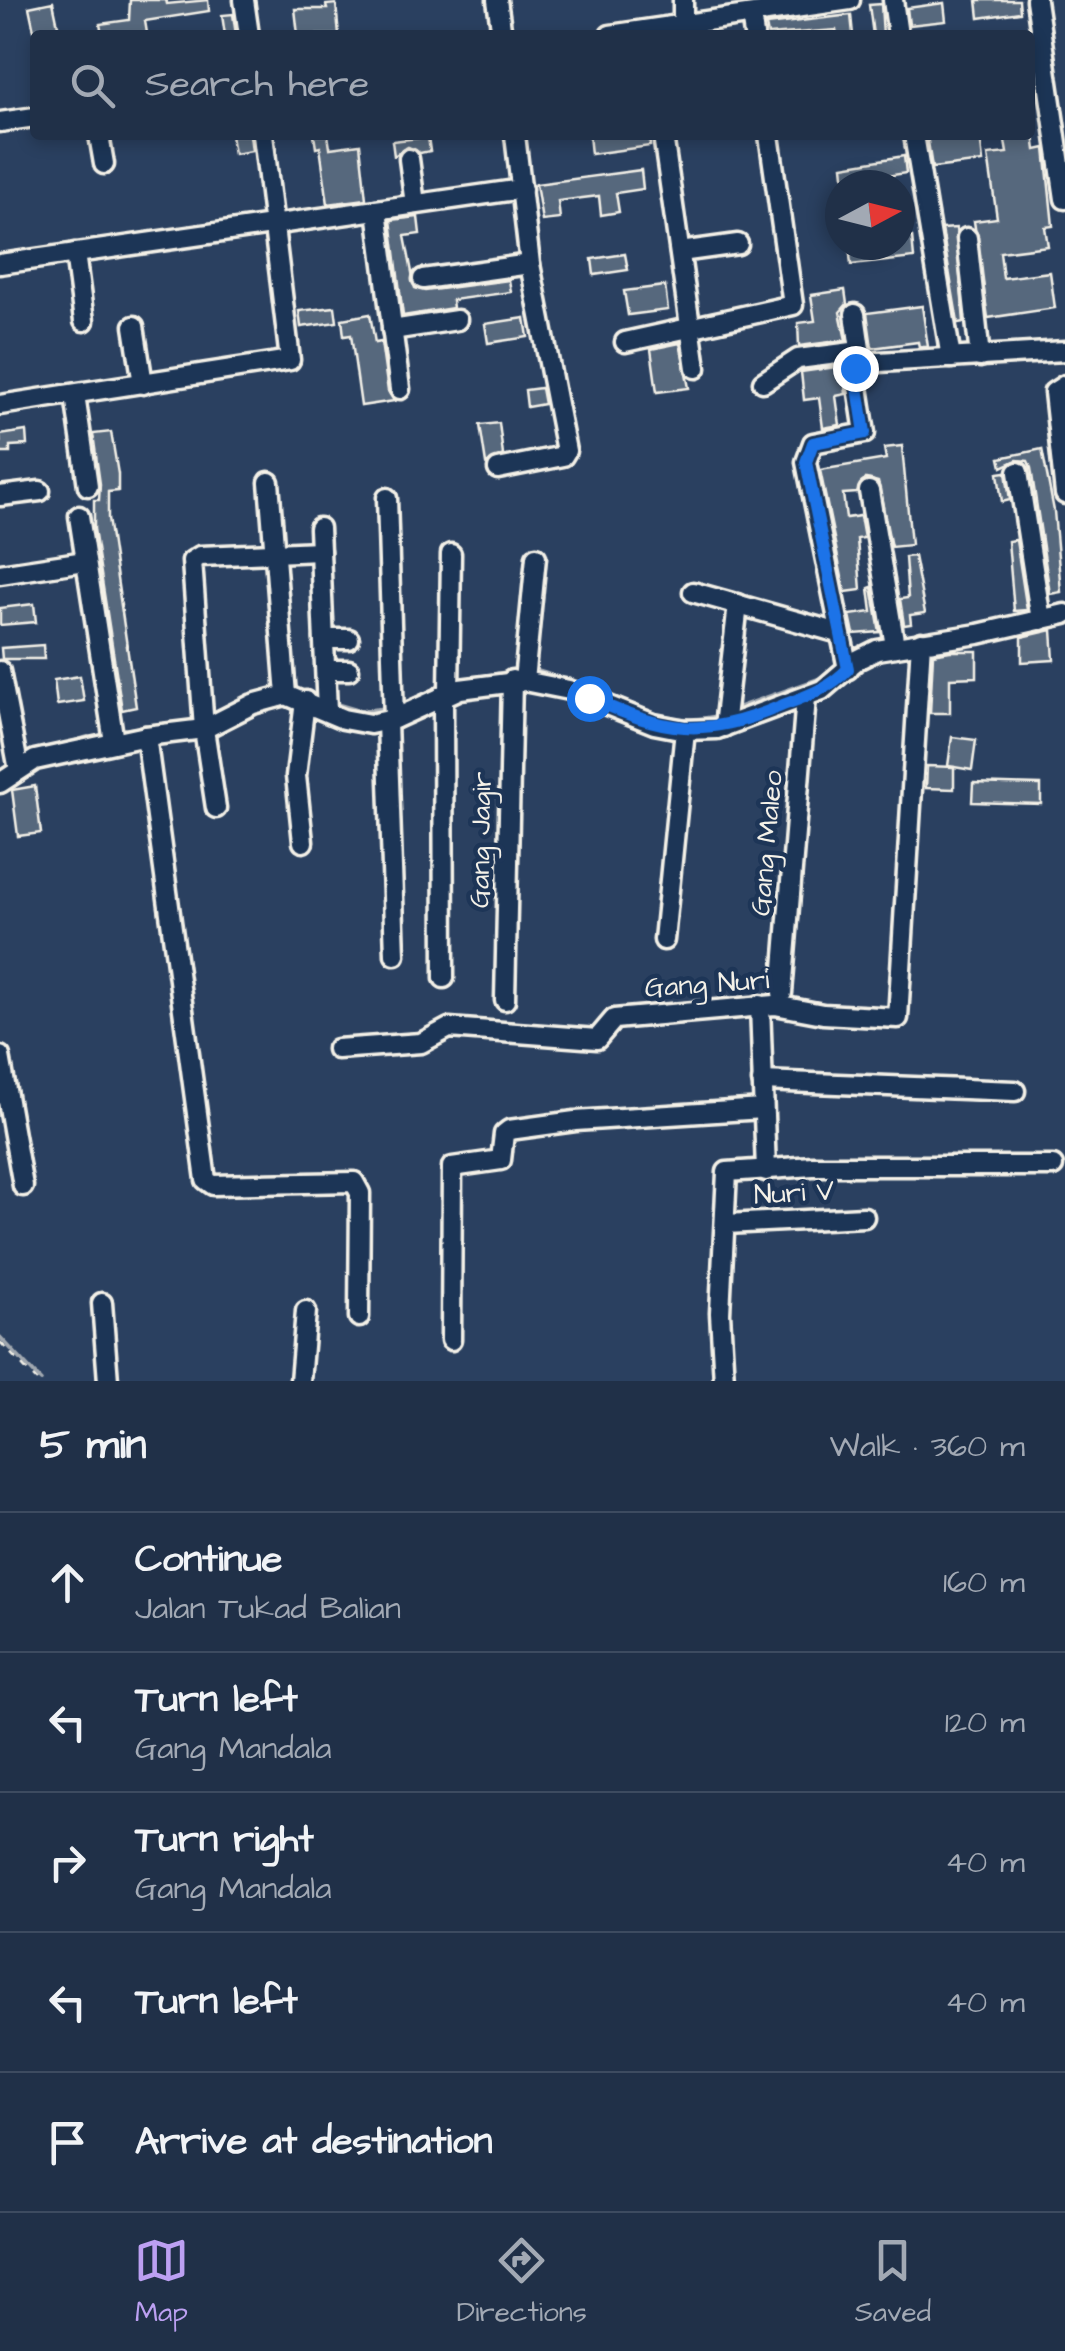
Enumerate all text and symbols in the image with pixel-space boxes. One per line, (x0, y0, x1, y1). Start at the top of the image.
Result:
search box (30, 30, 1035, 140)
icon: search (65, 58, 120, 113)
text: Search here (145, 59, 369, 111)
north arrow (825, 170, 915, 260)
route end (833, 346, 879, 392)
route start (567, 676, 613, 722)
street label: Gang Maleo (741, 768, 794, 918)
street label: Gang Jagir (460, 771, 503, 909)
street label: Gang Nuri (643, 960, 771, 1009)
street label: Nuri V (753, 1171, 836, 1215)
text: 5 min (40, 1417, 147, 1475)
text: Walk · 360 m (830, 1424, 1025, 1469)
text: Continue (135, 1534, 282, 1586)
icon: ahead (40, 1555, 95, 1610)
text: 160 m (943, 1560, 1025, 1605)
text: Jalan Tukad Balian (135, 1586, 401, 1631)
text: Turn left (135, 1674, 298, 1726)
icon: left (40, 1695, 95, 1750)
text: 120 m (945, 1700, 1025, 1745)
text: Gang Mandala (135, 1726, 332, 1771)
text: Turn right (135, 1814, 314, 1866)
icon: right (40, 1835, 95, 1890)
text: 40 m (945, 1840, 1025, 1885)
text: Gang Mandala (135, 1866, 332, 1911)
icon: left (40, 1975, 95, 2030)
text: Turn left (135, 1976, 298, 2028)
text: 40 m (945, 1980, 1025, 2025)
icon: arrive (40, 2115, 95, 2170)
text: Arrive at destination (135, 2116, 492, 2168)
tab: Map (134, 2233, 189, 2332)
tab: Directions (457, 2233, 587, 2332)
tab: Saved (855, 2233, 931, 2332)

